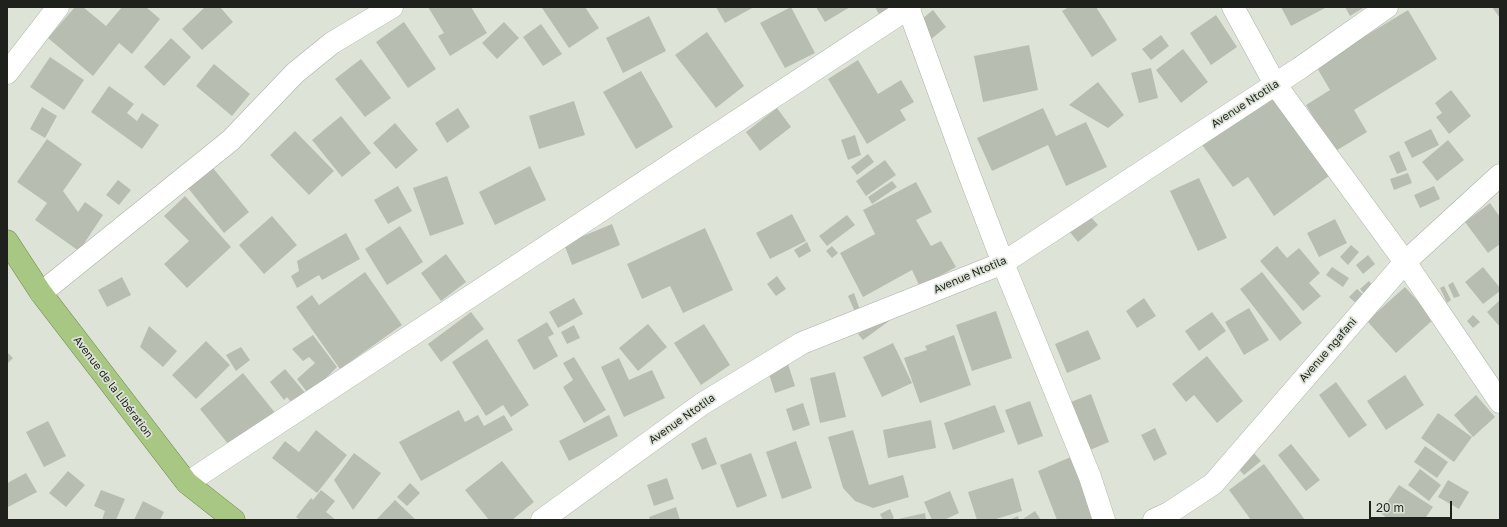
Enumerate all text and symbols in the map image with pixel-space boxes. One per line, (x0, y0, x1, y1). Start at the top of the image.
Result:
street label: Avenue Ntotila (1209, 77, 1281, 131)
street label: Avenue Ntotila (932, 254, 1008, 296)
street label: Avenue ngafani (1296, 315, 1360, 385)
street label: Avenue de la Libération (71, 334, 155, 440)
street label: Avenue Ntotila (646, 391, 718, 447)
scale bar (1371, 493, 1454, 519)
text: 20 m (1376, 500, 1404, 515)

